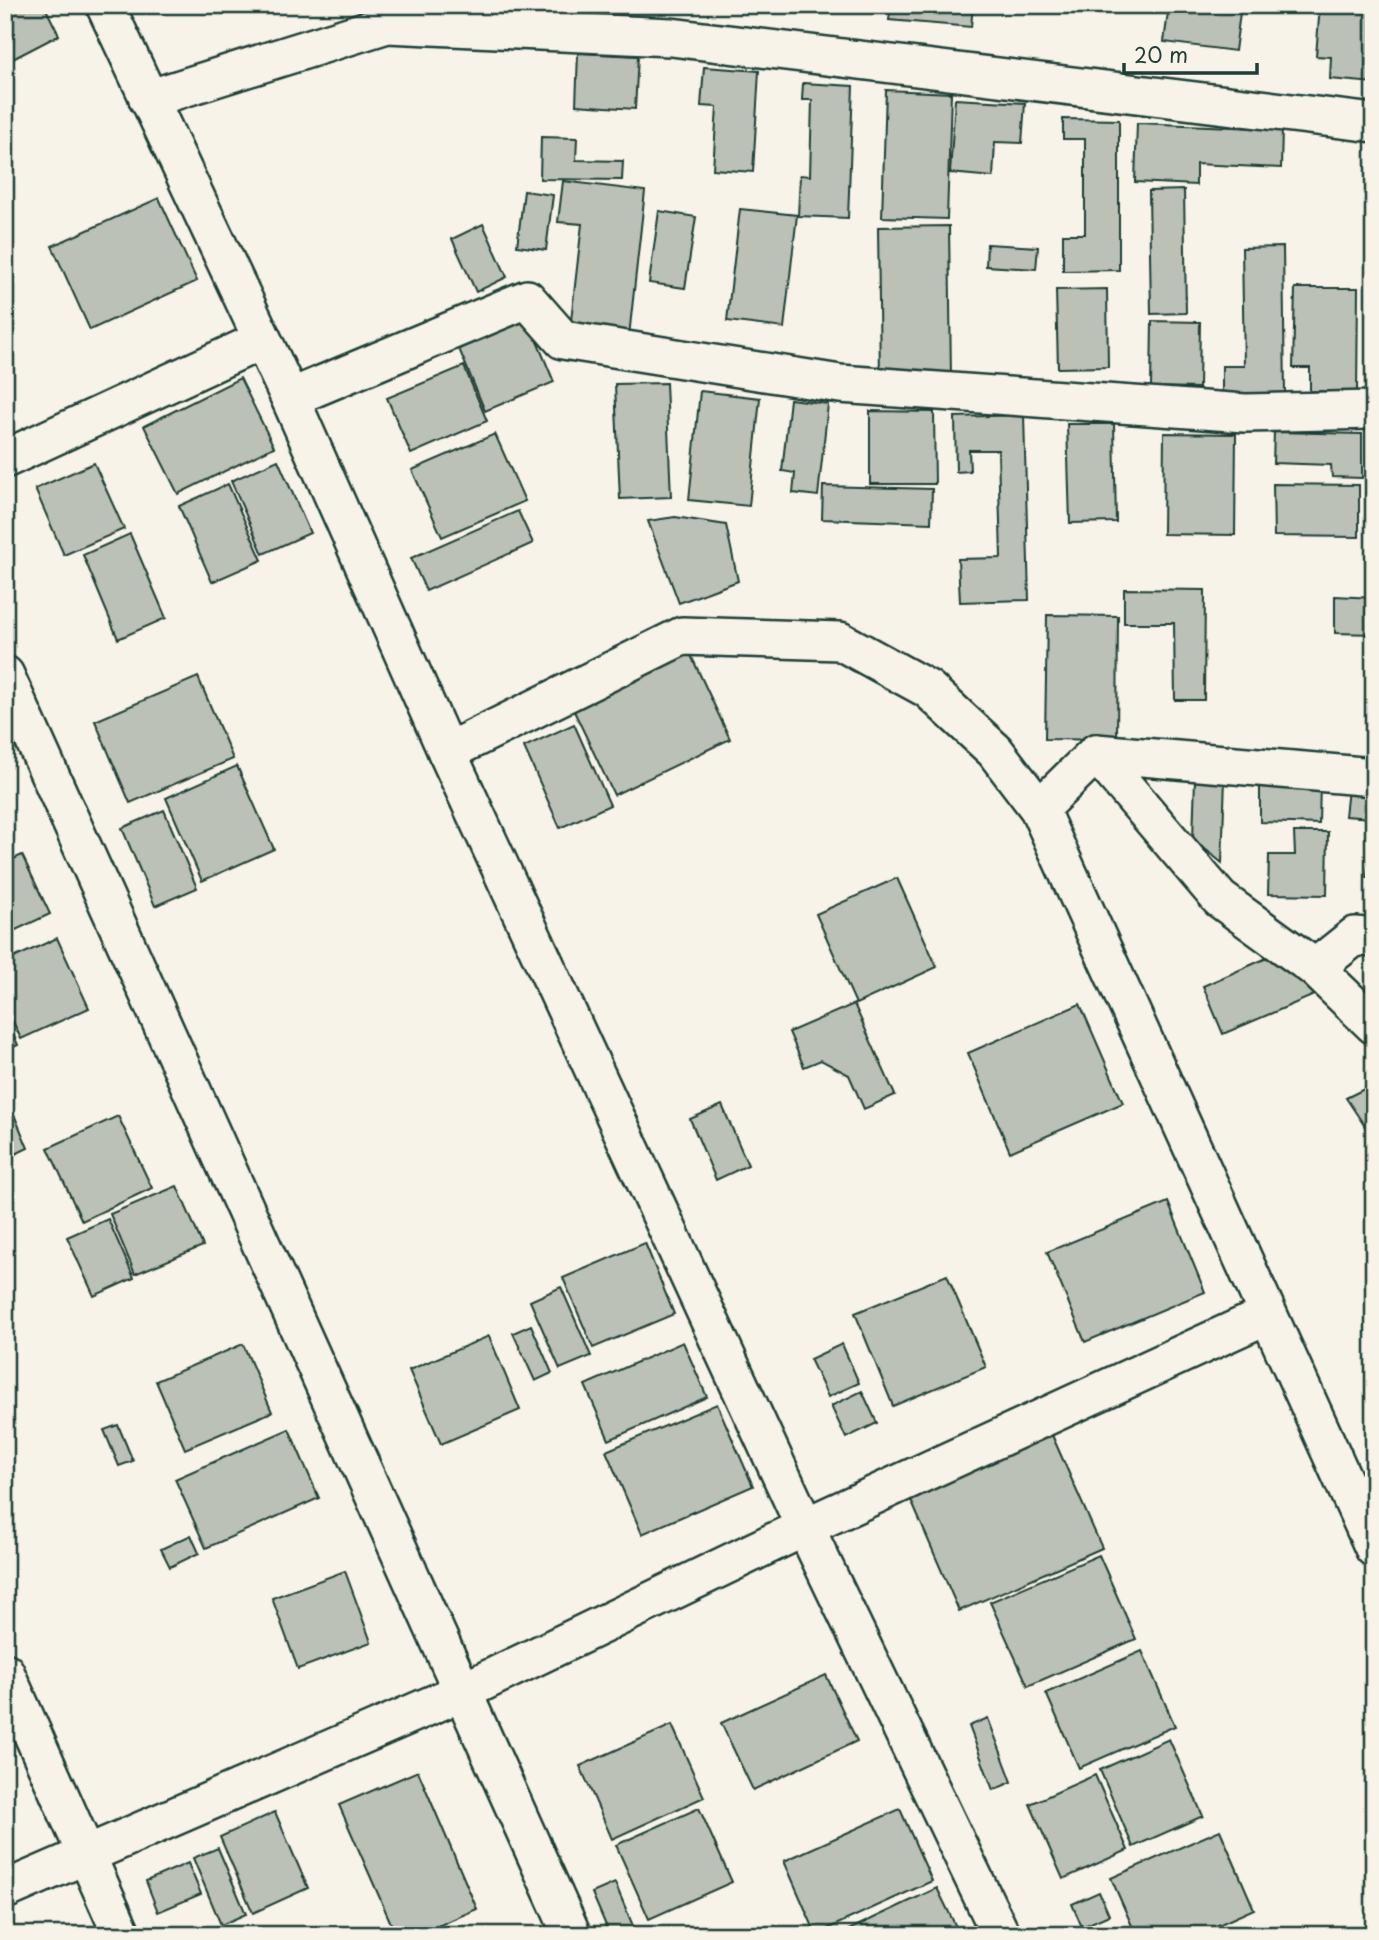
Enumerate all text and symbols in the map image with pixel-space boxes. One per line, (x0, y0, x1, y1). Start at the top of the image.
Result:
scale bar (1124, 32, 1256, 76)
text: 20 m (1134, 38, 1188, 70)

